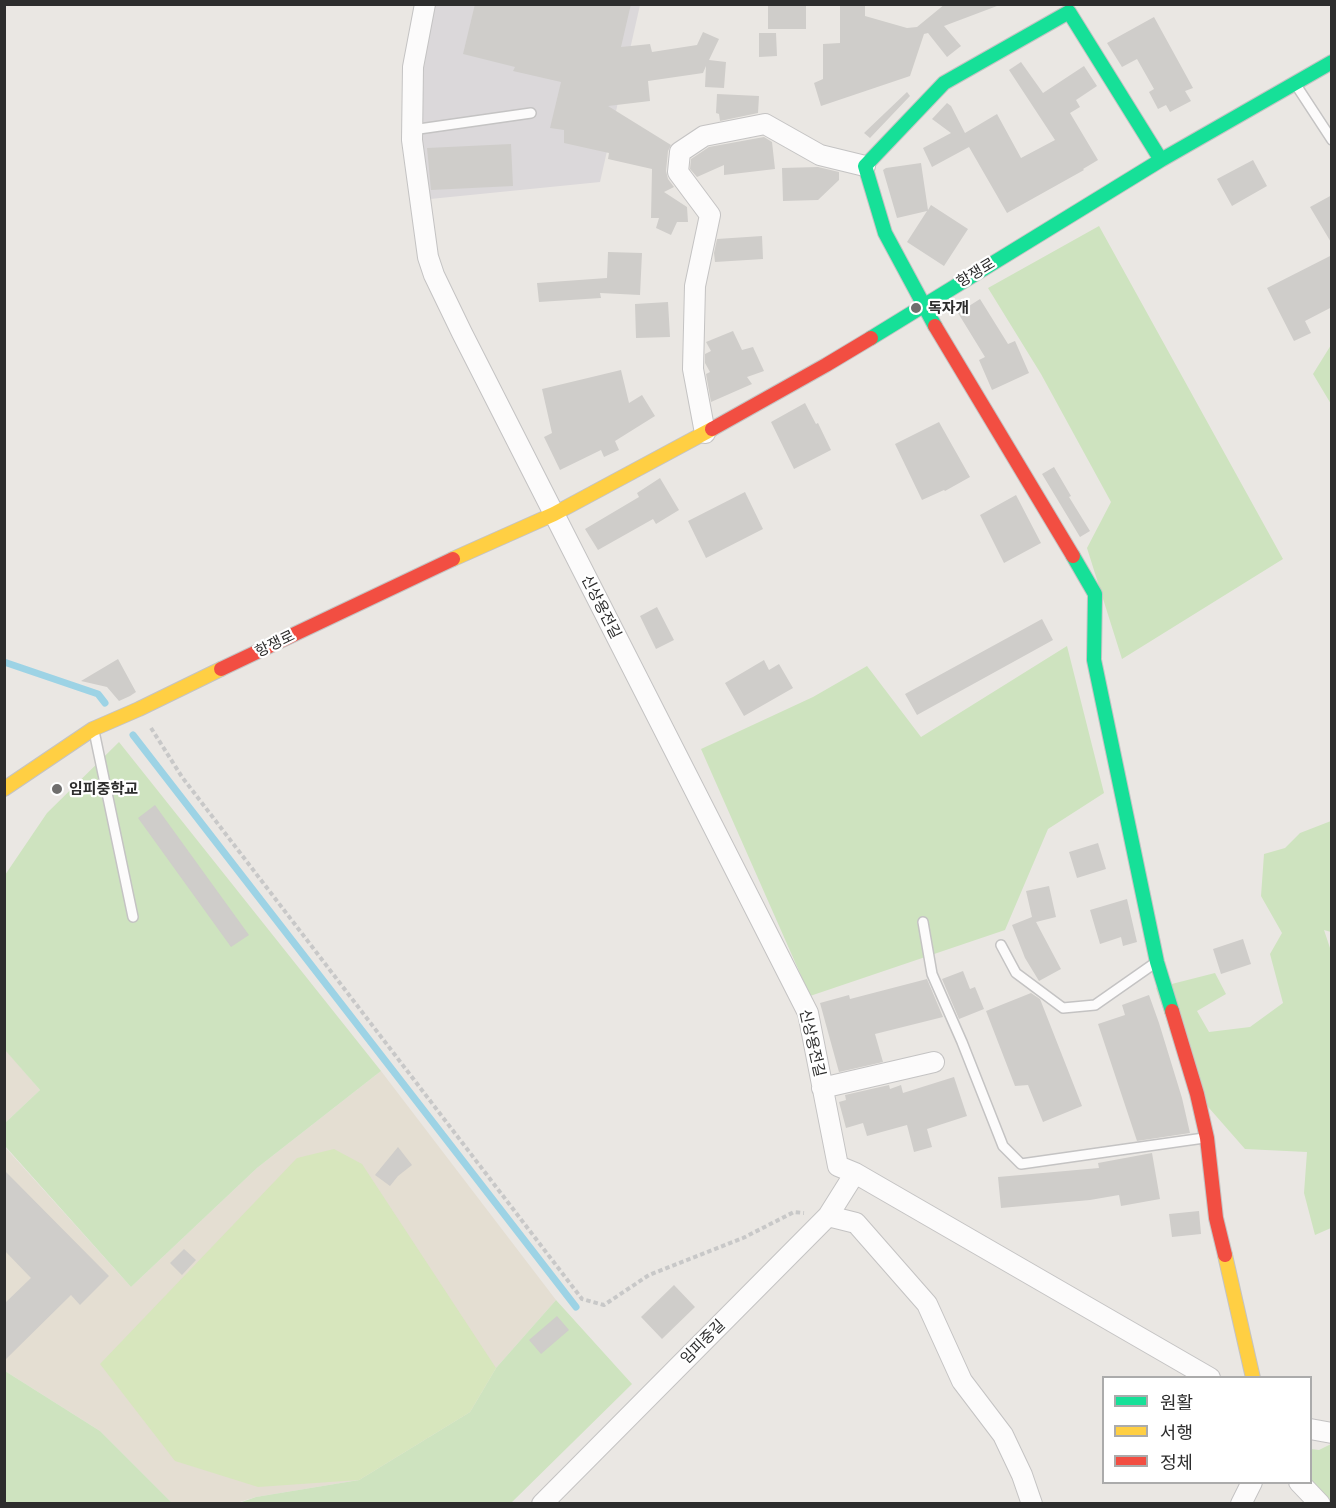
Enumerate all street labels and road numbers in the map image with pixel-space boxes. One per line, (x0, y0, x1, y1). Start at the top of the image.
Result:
street label: 항쟁로 (954, 255, 998, 291)
street label: 신상용전길 (577, 572, 625, 642)
street label: 항쟁로 (252, 627, 298, 661)
street label: 신상용전길 (795, 1007, 829, 1079)
street label: 임피중길 (677, 1316, 729, 1368)

